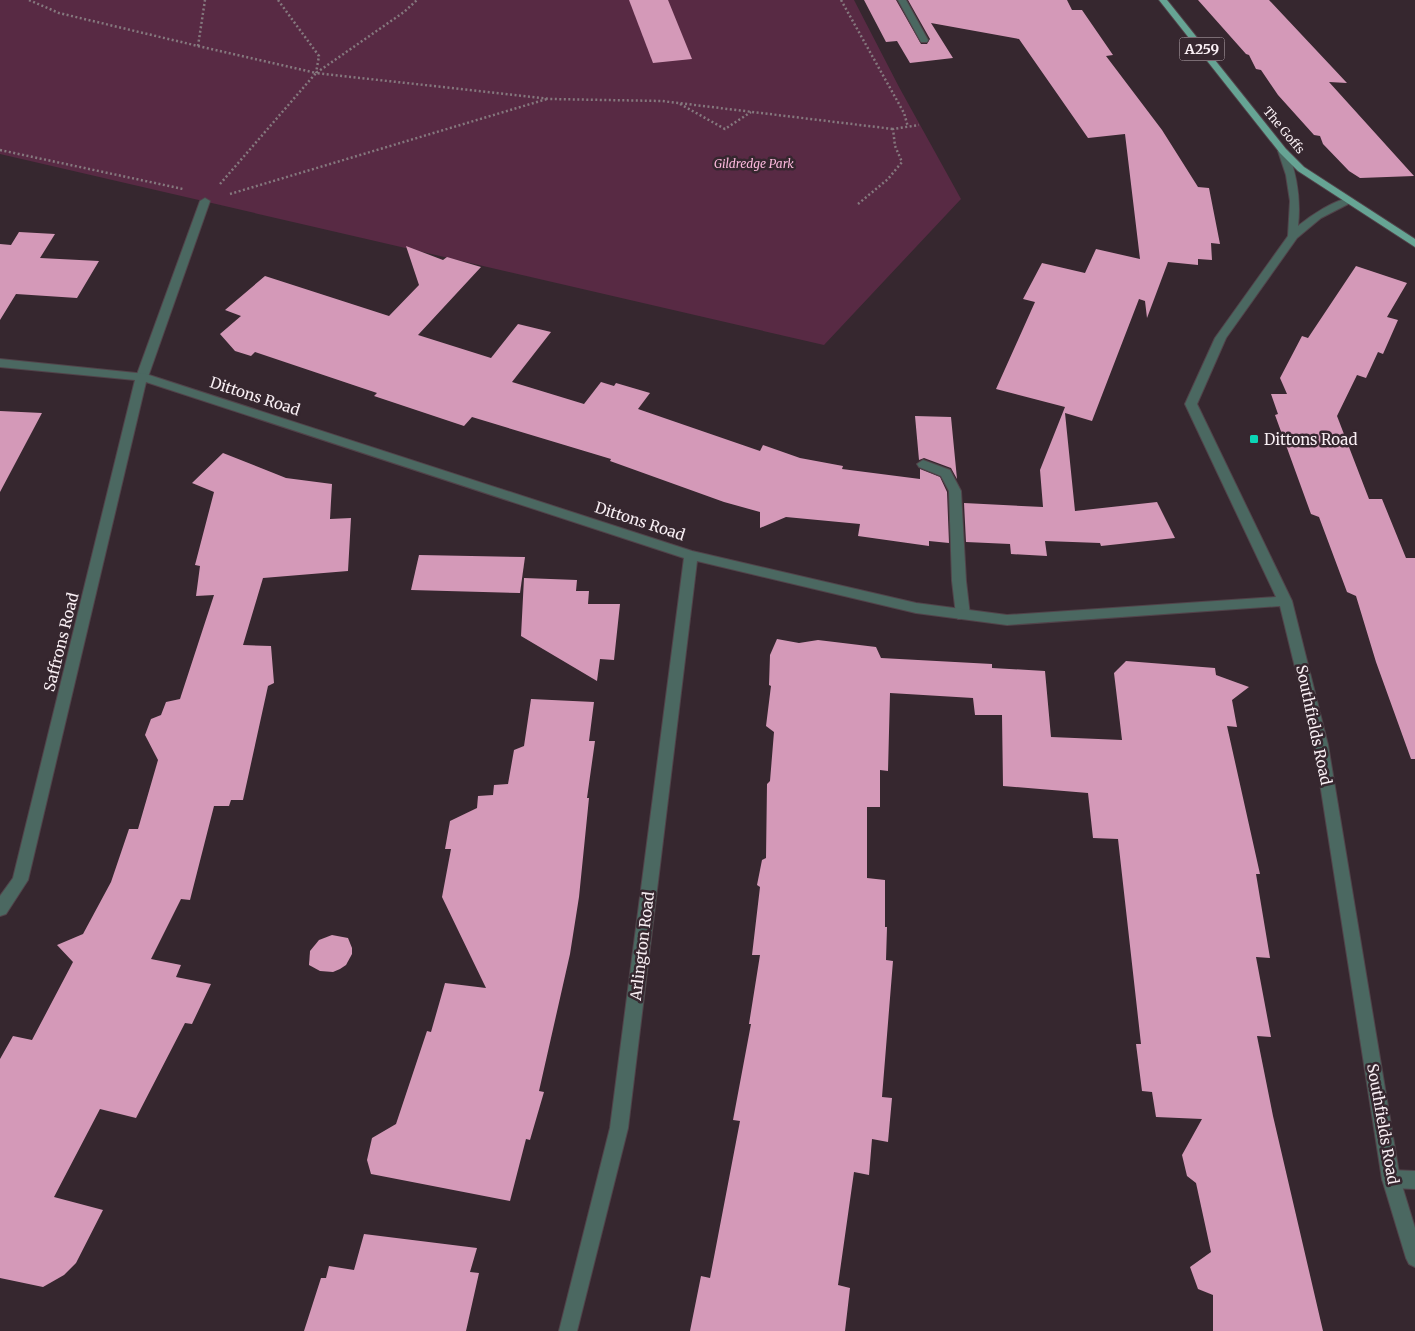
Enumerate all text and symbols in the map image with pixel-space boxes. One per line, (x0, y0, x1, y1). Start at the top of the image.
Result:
road number: A259 (1180, 38, 1224, 61)
street label: The Goffs (1260, 104, 1308, 156)
park label: Gildredge Park (714, 156, 794, 171)
street label: Dittons Road (208, 373, 302, 419)
place label: Dittons Road (1264, 430, 1357, 449)
marker: Dittons Road (1248, 433, 1260, 445)
street label: Dittons Road (593, 498, 687, 544)
street label: Saffrons Road (40, 591, 82, 693)
street label: Southfields Road (1292, 663, 1336, 787)
street label: Arlington Road (626, 890, 658, 1003)
street label: Southfields Road (1363, 1062, 1403, 1186)

